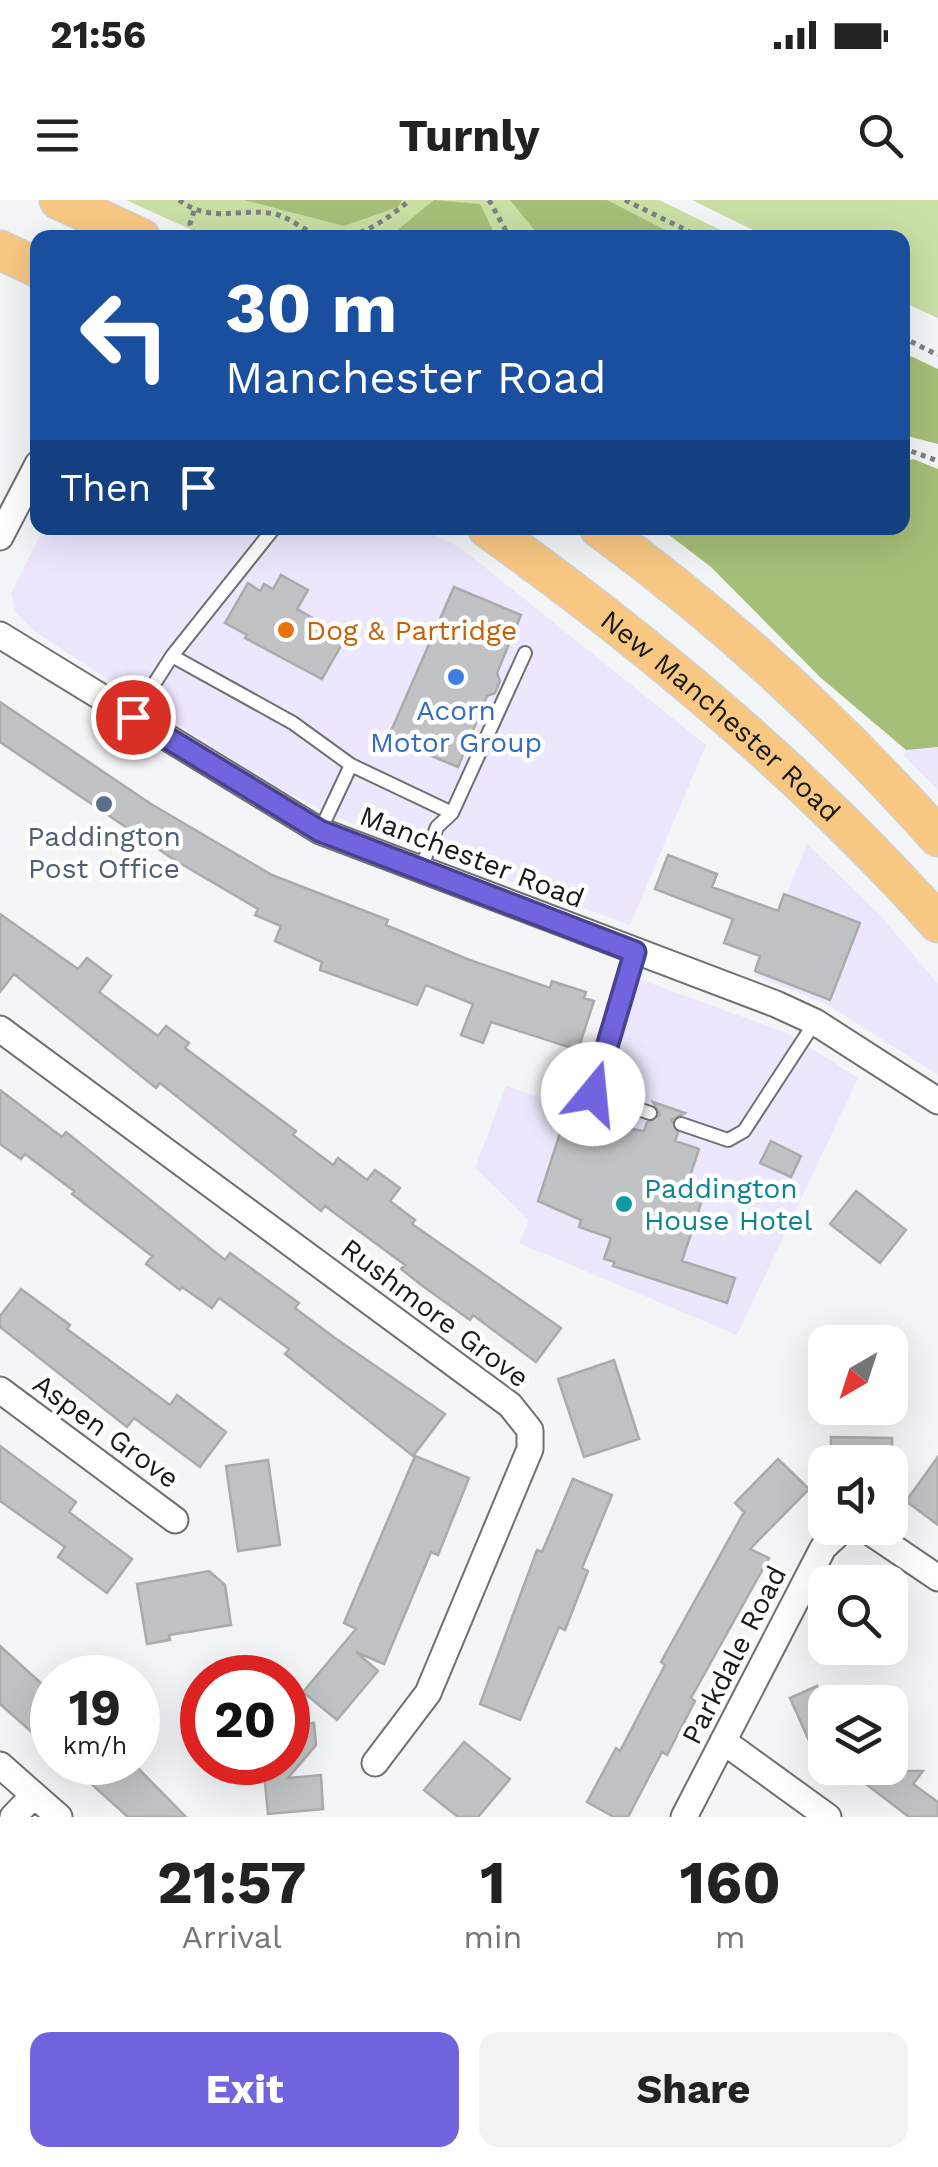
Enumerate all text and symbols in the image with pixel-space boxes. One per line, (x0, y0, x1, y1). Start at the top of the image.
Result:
text: 21:56 (50, 13, 146, 57)
icon: menu (30, 108, 85, 163)
icon: search (853, 108, 908, 163)
text: Turnly (398, 109, 540, 162)
text: 30 m (225, 267, 397, 349)
icon: left (60, 270, 190, 400)
text: Manchester Road (225, 351, 607, 404)
icon: arrive (171, 460, 226, 515)
text: Then (60, 466, 151, 510)
street label: New Manchester Road (595, 603, 847, 828)
place label: Dog & Partridge (306, 614, 517, 647)
marker: Dog & Partridge (275, 619, 297, 641)
marker: Acorn Motor Group (445, 666, 467, 688)
pin (91, 675, 176, 760)
icon: arrive (106, 690, 161, 745)
place label: Acorn Motor Group (370, 694, 542, 759)
marker: Paddington Post Office (93, 793, 115, 815)
street label: Manchester Road (355, 799, 589, 915)
place label: Paddington Post Office (27, 820, 181, 885)
position arrow (541, 1042, 645, 1146)
place label: Paddington House Hotel (644, 1172, 813, 1237)
marker: Paddington House Hotel (613, 1193, 635, 1215)
street label: Rushmore Grove (335, 1232, 535, 1394)
north arrow (808, 1325, 908, 1425)
map controls (808, 1325, 908, 1785)
street label: Aspen Grove (27, 1367, 185, 1495)
button: sound (808, 1445, 908, 1545)
street label: Parkdale Road (675, 1560, 793, 1750)
button: search (808, 1565, 908, 1665)
speed limit sign: 20 (180, 1655, 310, 1785)
text: 19 (69, 1678, 121, 1737)
button: layers (808, 1685, 908, 1785)
text: km/h (63, 1731, 127, 1760)
text: 21:57 (157, 1847, 306, 1918)
text: 1 (480, 1847, 506, 1918)
text: 160 (679, 1847, 781, 1918)
text: Arrival (182, 1918, 282, 1956)
text: min (464, 1918, 522, 1956)
text: m (715, 1918, 745, 1956)
button: Exit (30, 2032, 459, 2147)
button: Share (479, 2032, 908, 2147)

